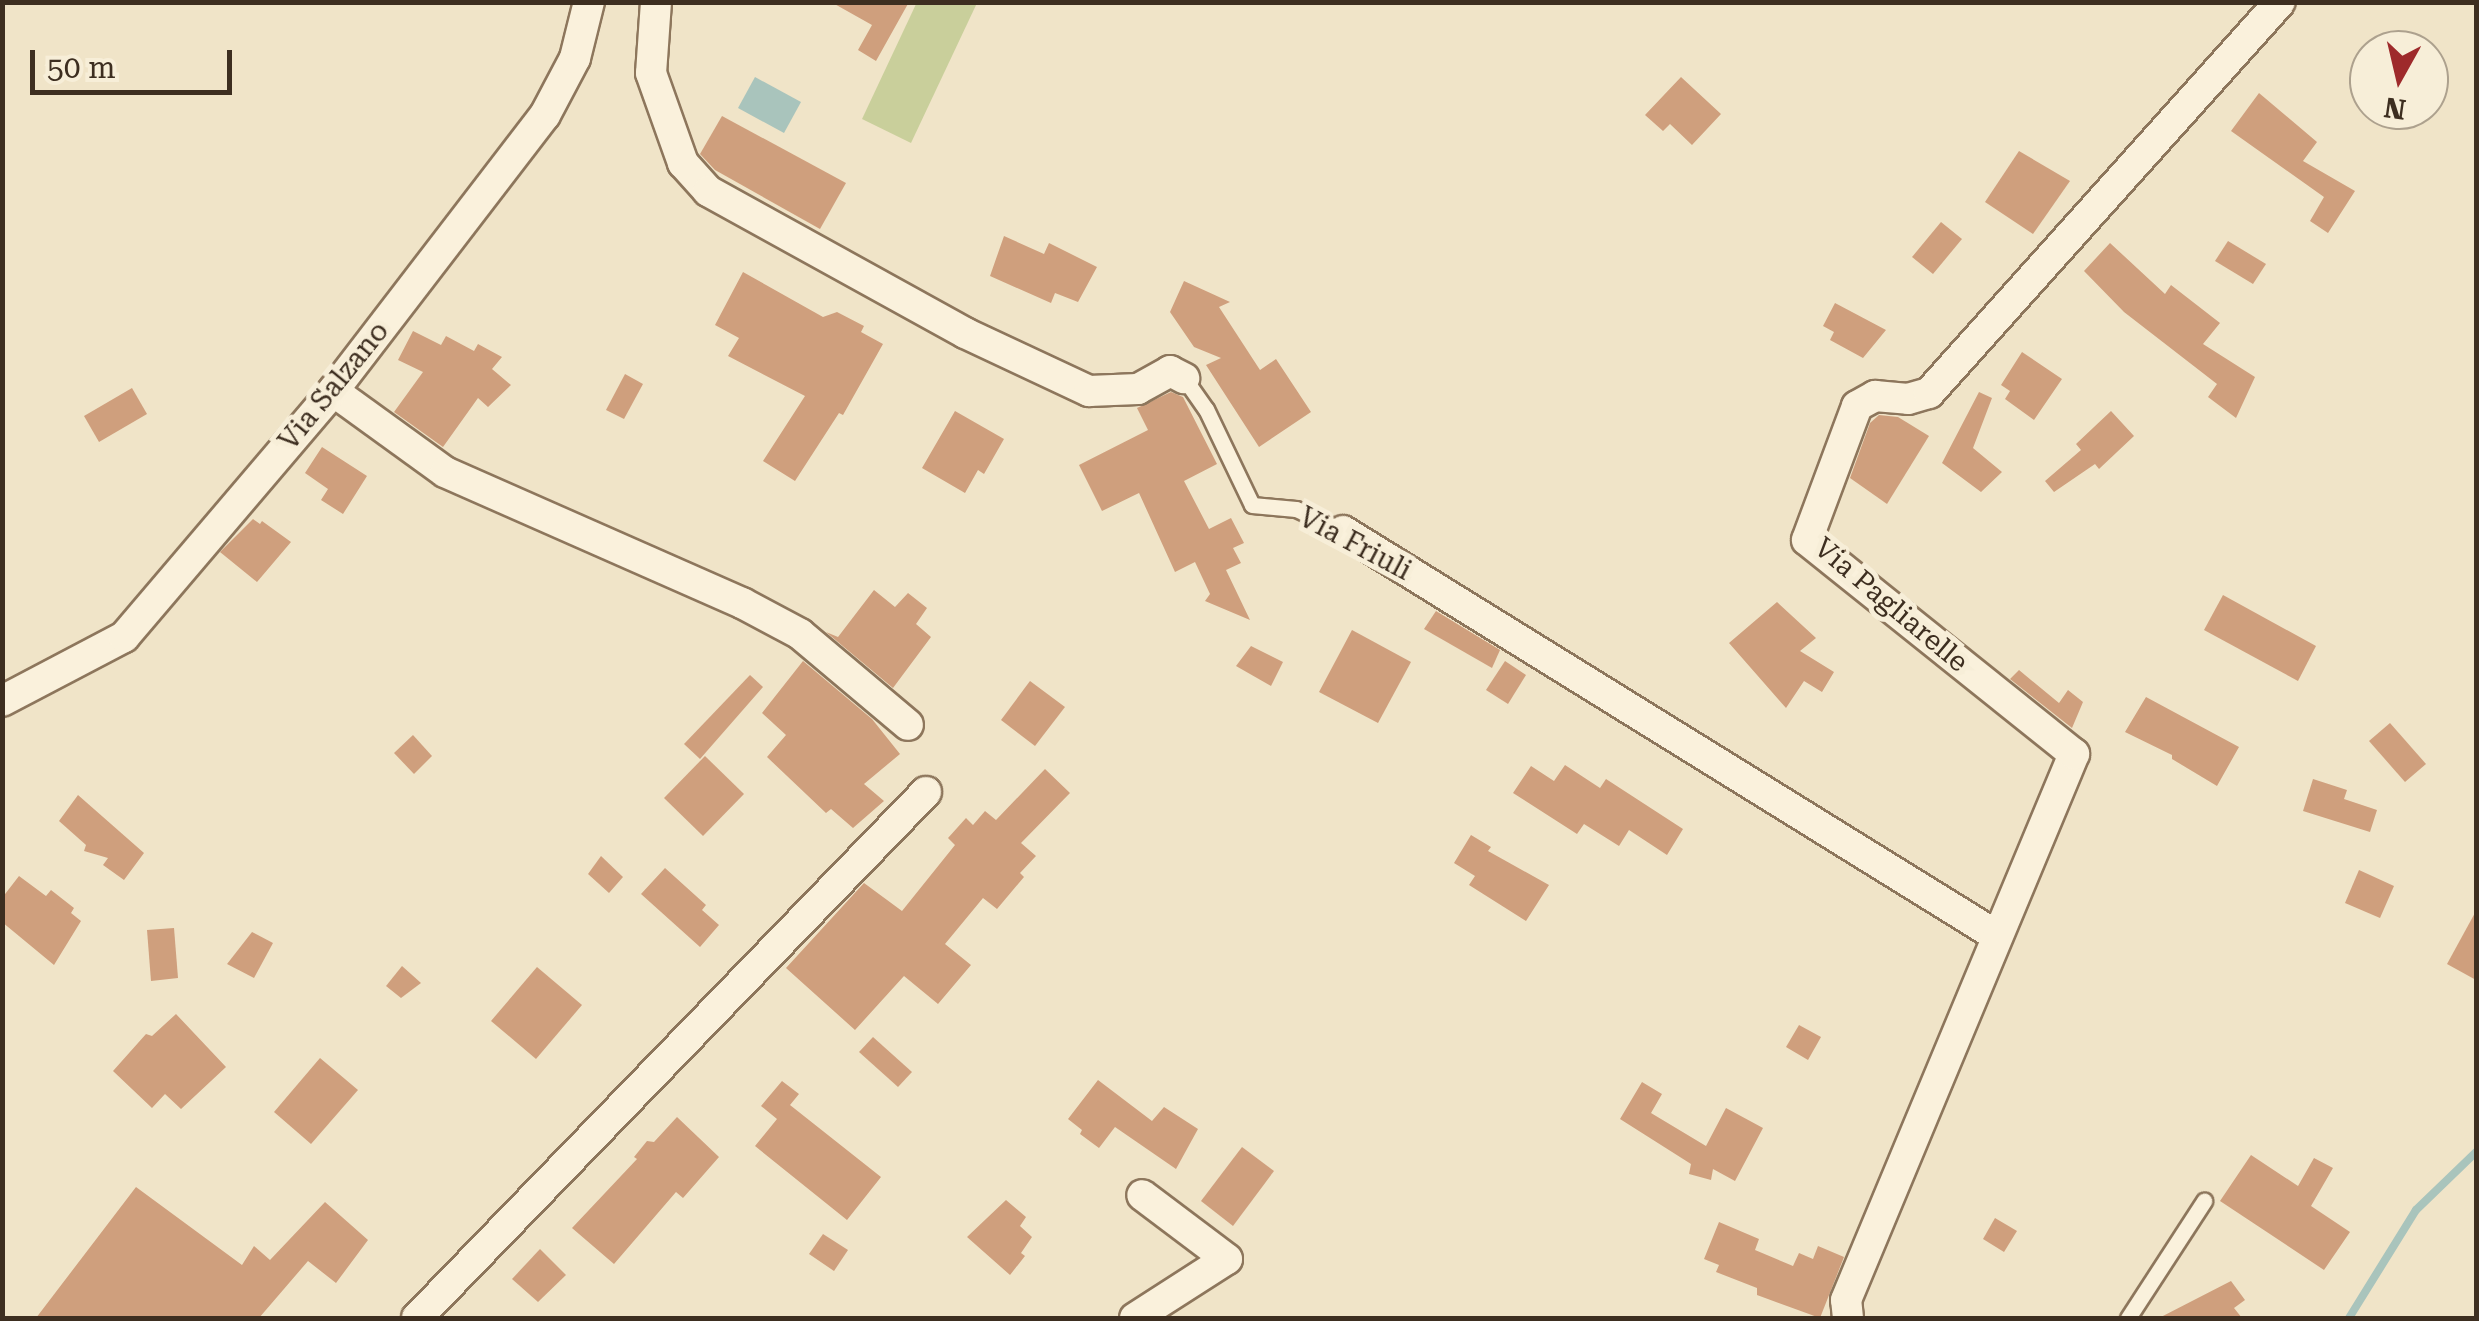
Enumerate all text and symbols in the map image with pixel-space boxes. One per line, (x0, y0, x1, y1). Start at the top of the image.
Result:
scale bar (35, 30, 238, 92)
north arrow (2349, 30, 2449, 130)
text: 50 m (47, 50, 116, 85)
text: N (2382, 90, 2408, 126)
street label: Via Salzano (272, 315, 396, 457)
street label: Via Friuli (1293, 500, 1417, 588)
street label: Via Pagliarelle (1807, 531, 1975, 679)

